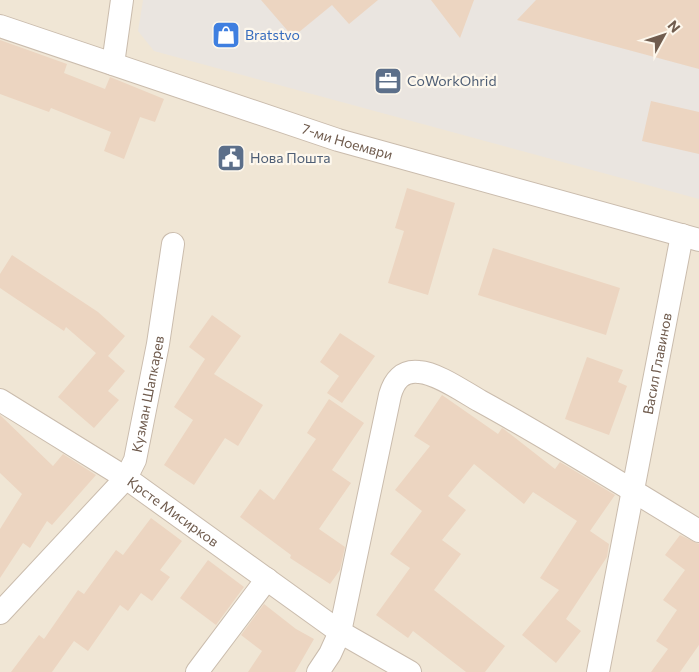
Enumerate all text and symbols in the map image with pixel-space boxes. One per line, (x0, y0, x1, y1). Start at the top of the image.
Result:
north arrow (639, 10, 689, 60)
text: N (664, 17, 684, 36)
shop icon: Bratstvo (211, 20, 241, 50)
place label: Bratstvo (245, 26, 300, 43)
office icon: CoWorkOhrid (373, 66, 403, 96)
place label: CoWorkOhrid (407, 72, 497, 89)
street label: 7-ми Ноември (300, 119, 395, 163)
public building icon: Нова Пошта (216, 143, 246, 173)
place label: Нова Пошта (250, 149, 331, 166)
street label: Васил Главинов (639, 311, 675, 416)
street label: Кузман Шапкарев (128, 335, 167, 454)
street label: Крсте Мисирков (124, 473, 222, 550)

